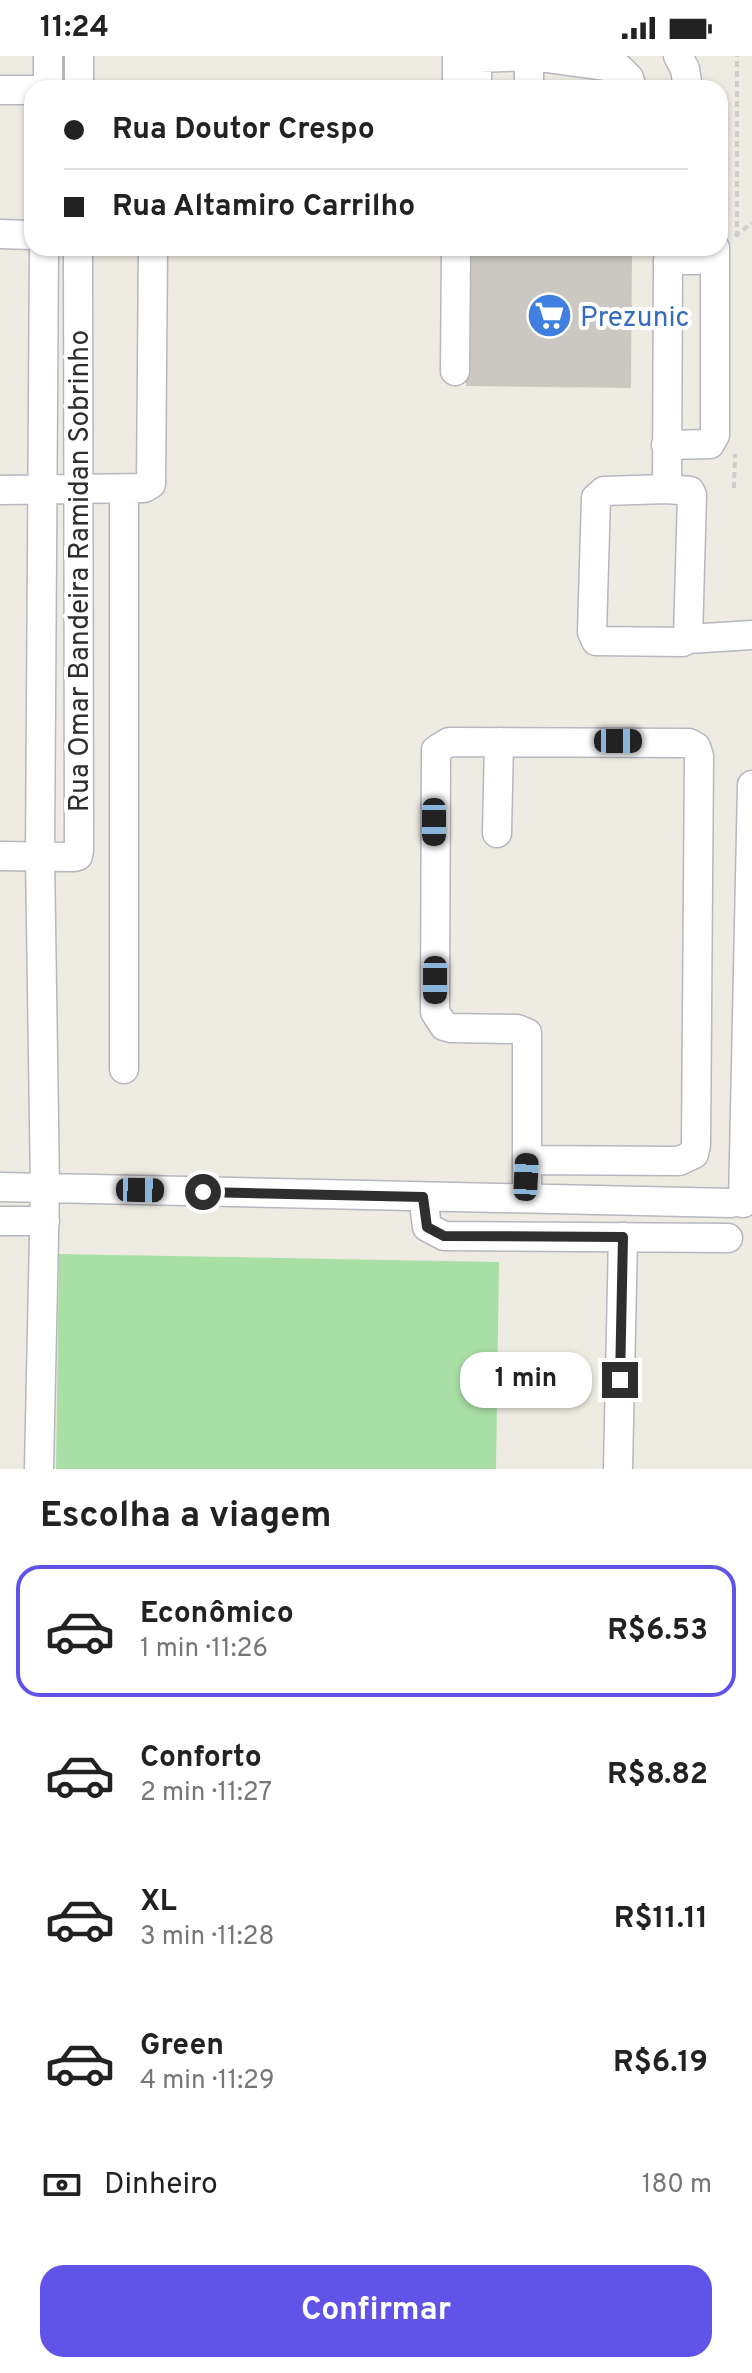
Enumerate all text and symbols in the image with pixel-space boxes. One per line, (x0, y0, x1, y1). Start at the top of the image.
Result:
text: 11:24 (40, 10, 109, 47)
text: Rua Doutor Crespo (112, 112, 375, 149)
text: Rua Altamiro Carrilho (112, 189, 415, 226)
supermarket icon: Prezunic (525, 292, 573, 340)
place label: Prezunic (580, 301, 690, 337)
street label: Rua Omar Bandeira Ramidan Sobrinho (63, 330, 99, 812)
car (594, 729, 642, 753)
car (422, 798, 446, 846)
car (423, 956, 447, 1004)
car (513, 1152, 539, 1202)
route start (185, 1174, 221, 1210)
car (116, 1178, 164, 1202)
callout: 1 min (460, 1352, 592, 1408)
route end (602, 1362, 638, 1398)
text: 1 min (495, 1363, 557, 1396)
text: Escolha a viagem (40, 1494, 332, 1540)
icon: car (44, 1595, 116, 1667)
text: Econômico (140, 1596, 294, 1633)
text: R$6.53 (607, 1613, 708, 1650)
text: 1 min · 11:26 (140, 1633, 268, 1666)
icon: car (44, 1739, 116, 1811)
text: Conforto (140, 1740, 262, 1777)
text: R$8.82 (607, 1757, 708, 1794)
text: 2 min · 11:27 (140, 1777, 272, 1810)
icon: car (44, 1883, 116, 1955)
text: XL (140, 1884, 177, 1921)
text: R$11.11 (614, 1901, 708, 1938)
text: 3 min · 11:28 (140, 1921, 274, 1954)
icon: car (44, 2027, 116, 2099)
text: Green (140, 2028, 224, 2065)
text: R$6.19 (613, 2045, 708, 2082)
text: 4 min · 11:29 (140, 2065, 274, 2098)
icon: cash (40, 2163, 84, 2207)
text: Dinheiro (104, 2167, 218, 2204)
text: 180 m (642, 2169, 712, 2202)
button: Confirmar (40, 2265, 712, 2357)

